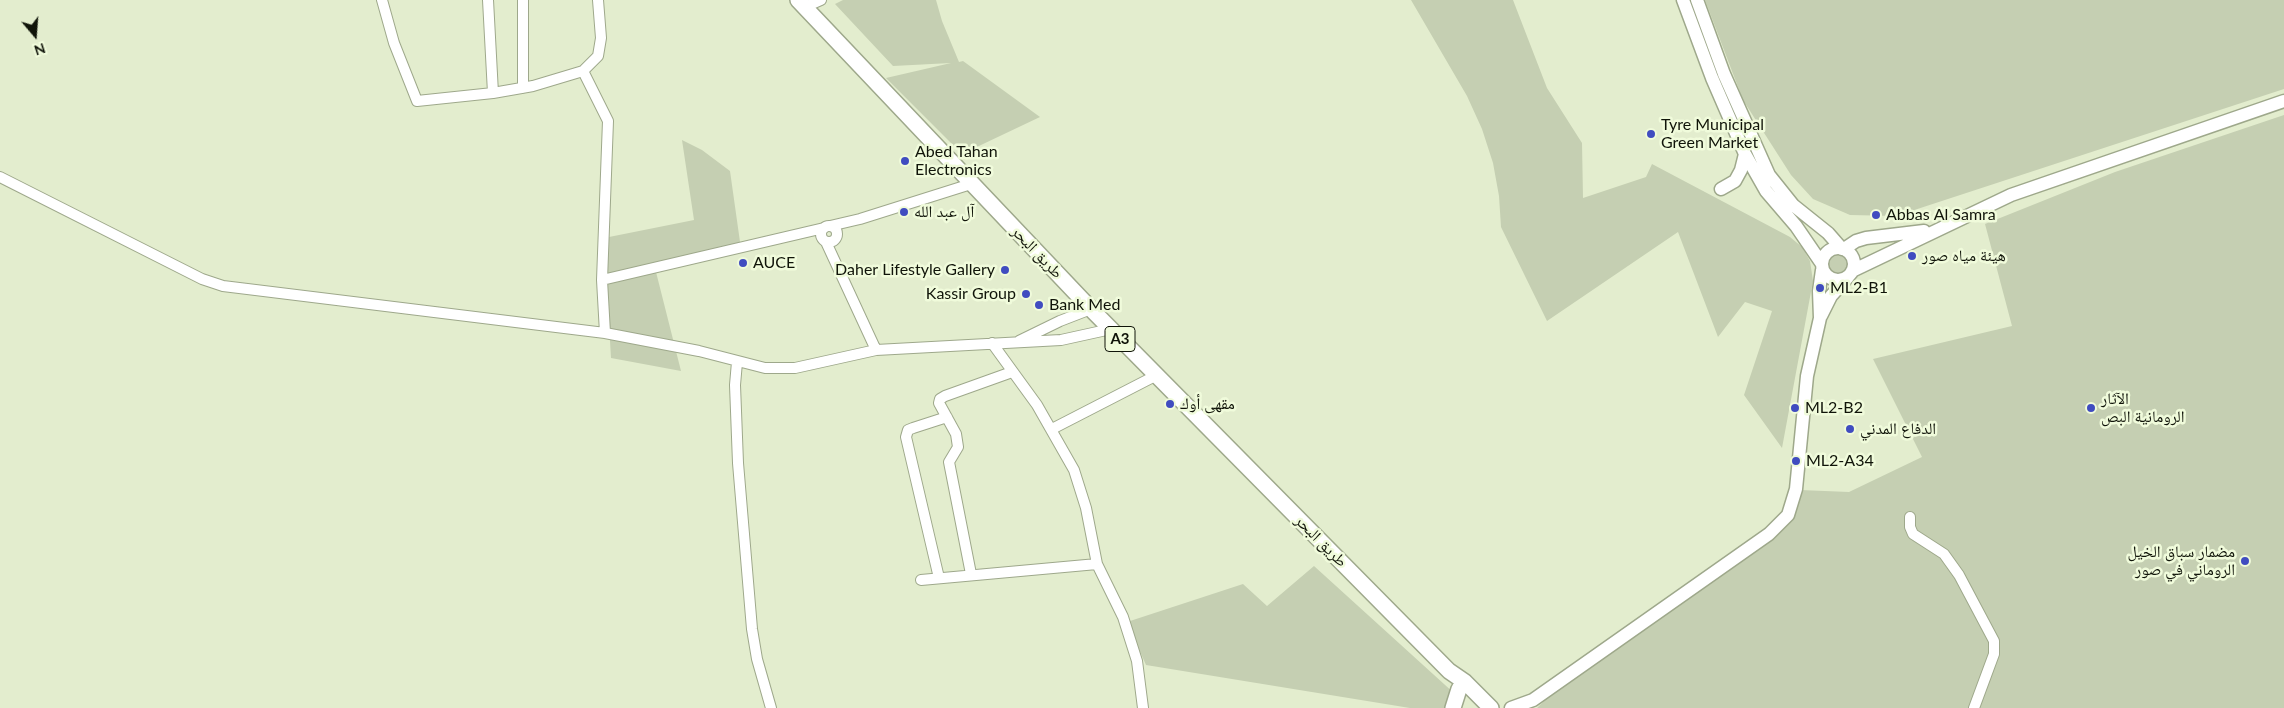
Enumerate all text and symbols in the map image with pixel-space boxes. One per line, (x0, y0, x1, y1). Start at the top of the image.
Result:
north arrow (10, 10, 60, 60)
text: N (32, 40, 48, 59)
place label: Tyre Municipal Green Market (1661, 115, 1764, 153)
marker: Tyre Municipal Green Market (1645, 128, 1657, 140)
place label: Abed Tahan Electronics (915, 142, 998, 180)
marker: Abed Tahan Electronics (899, 155, 911, 167)
place label: آل عبد الله (914, 202, 974, 222)
place label: Abbas Al Samra (1886, 205, 1996, 225)
marker: آل عبد الله (898, 206, 910, 218)
marker: Abbas Al Samra (1870, 209, 1882, 221)
street label: طريق البحر (1007, 222, 1067, 282)
place label: هيئة مياه صور (1922, 246, 2006, 266)
marker: هيئة مياه صور (1906, 250, 1918, 262)
place label: AUCE (753, 253, 795, 273)
marker: AUCE (737, 257, 749, 269)
place label: Daher Lifestyle Gallery (835, 260, 995, 280)
marker: Daher Lifestyle Gallery (999, 264, 1011, 276)
place label: ML2-B1 (1830, 278, 1888, 298)
marker: ML2-B1 (1814, 282, 1826, 294)
place label: Kassir Group (926, 284, 1016, 304)
marker: Kassir Group (1020, 288, 1032, 300)
place label: Bank Med (1049, 295, 1120, 315)
marker: Bank Med (1033, 299, 1045, 311)
road number: A3 (1105, 326, 1135, 352)
place label: الآثار الرومانية البص (2101, 389, 2184, 427)
place label: مقهى أوك (1180, 394, 1235, 414)
marker: مقهى أوك (1164, 398, 1176, 410)
place label: ML2-B2 (1805, 398, 1863, 418)
marker: ML2-B2 (1789, 402, 1801, 414)
marker: الآثار الرومانية البص (2085, 402, 2097, 414)
place label: الدفاع المدني (1860, 419, 1936, 439)
marker: الدفاع المدني (1844, 423, 1856, 435)
place label: ML2-A34 (1806, 451, 1874, 471)
marker: ML2-A34 (1790, 455, 1802, 467)
street label: طريق البحر (1291, 511, 1351, 571)
place label: مضمار سباق الخيل الروماني في صور (2128, 542, 2235, 580)
marker: مضمار سباق الخيل الروماني في صور (2239, 555, 2251, 567)

